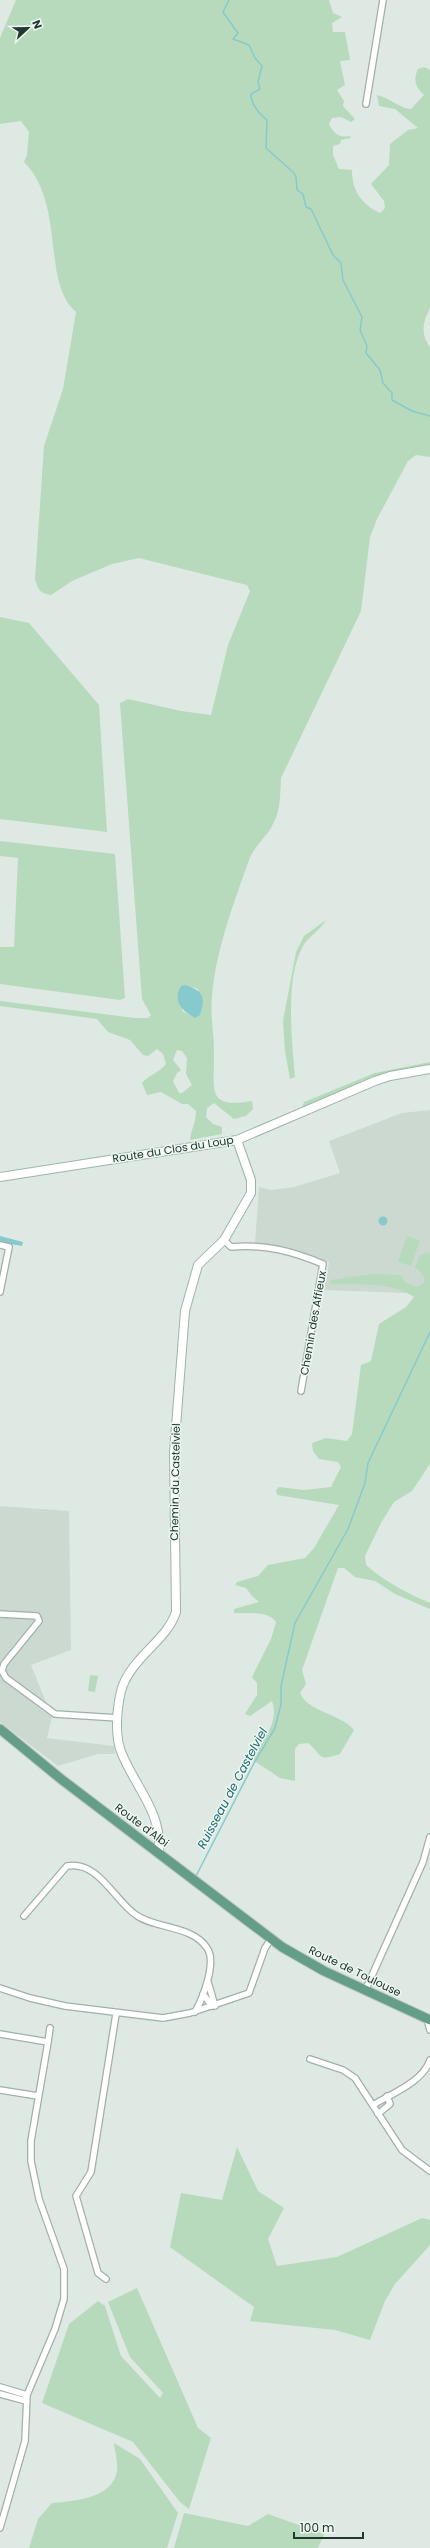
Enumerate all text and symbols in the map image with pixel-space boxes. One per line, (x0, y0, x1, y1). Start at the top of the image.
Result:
north arrow (8, 8, 48, 48)
text: N (28, 17, 46, 31)
street label: Route du Clos du Loup (111, 1132, 235, 1166)
street label: Chemin des Affieux (296, 1269, 330, 1376)
street label: Chemin du Castelviel (166, 1423, 184, 1541)
water label: Ruisseau de Castelviel (193, 1724, 271, 1852)
street label: Route d'Albi (112, 1799, 173, 1851)
street label: Route de Toulouse (306, 1942, 404, 2000)
scale bar (294, 2514, 363, 2540)
text: 100 m (300, 2519, 334, 2536)

